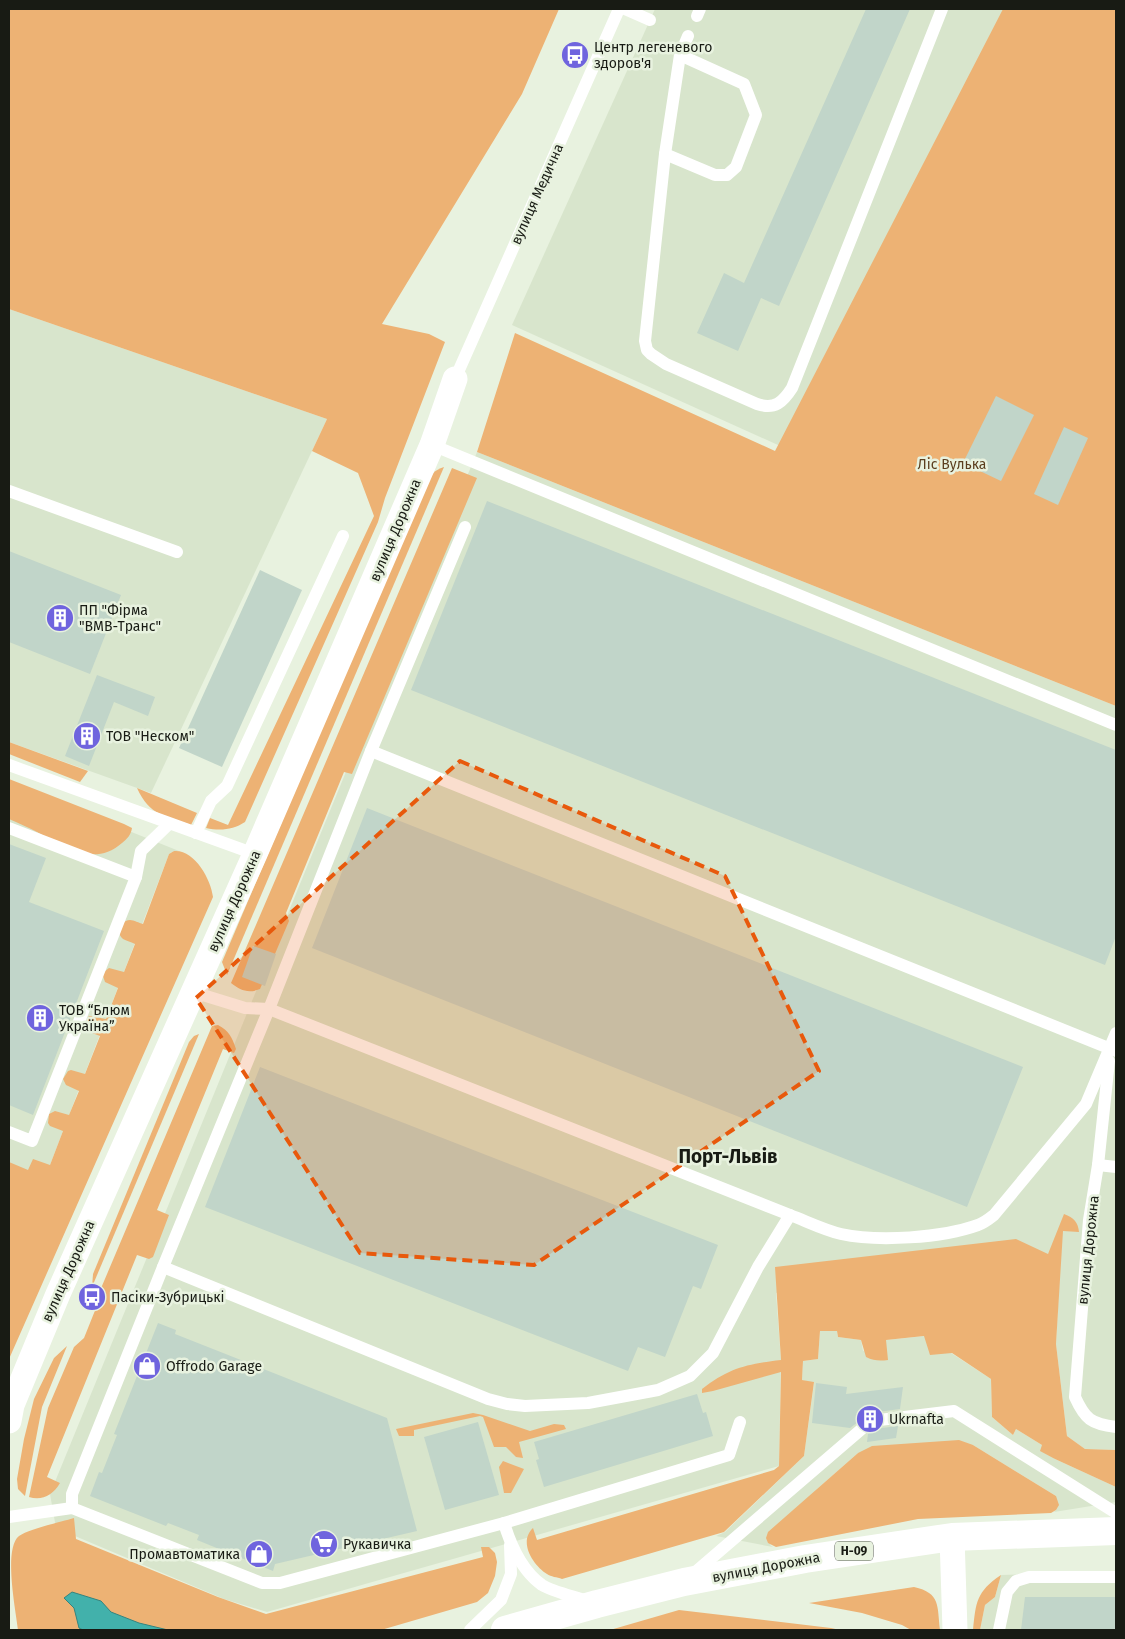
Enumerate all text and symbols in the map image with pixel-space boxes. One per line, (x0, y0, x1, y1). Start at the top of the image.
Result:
place label: Центр легеневого здоров'я (594, 39, 712, 72)
bus stop icon: Центр легеневого здоров'я (560, 40, 590, 70)
street label: вулиця Медична (508, 141, 567, 247)
park label: Ліс Вулька (918, 456, 986, 473)
street label: вулиця Дорожна (366, 476, 425, 584)
place label: ПП "Фірма "ВМВ-Транс" (79, 602, 161, 635)
building icon: ПП "Фірма "ВМВ-Транс" (45, 603, 75, 633)
building icon: ТОВ "Неском" (72, 721, 102, 751)
place label: ТОВ "Неском" (106, 728, 194, 745)
street label: вулиця Дорожна (204, 848, 265, 955)
place label: ТОВ “Блюм Україна” (59, 1002, 130, 1035)
building icon: ТОВ “Блюм Україна” (25, 1003, 55, 1033)
district label: Порт-Львів (678, 1145, 778, 1168)
street label: вулиця Дорожна (1074, 1195, 1103, 1305)
street label: вулиця Дорожна (38, 1218, 99, 1325)
bus stop icon: Пасіки-Зубрицькі (77, 1282, 107, 1312)
place label: Пасіки-Зубрицькі (111, 1289, 225, 1306)
shop icon: Offrodo Garage (132, 1351, 162, 1381)
place label: Offrodo Garage (166, 1358, 262, 1375)
building icon: Ukrnafta (855, 1404, 885, 1434)
place label: Ukrnafta (889, 1411, 944, 1428)
supermarket icon: Рукавичка (309, 1529, 339, 1559)
place label: Рукавичка (343, 1536, 411, 1553)
shop icon: Промавтоматика (244, 1539, 274, 1569)
road number: Н-09 (835, 1542, 873, 1560)
place label: Промавтоматика (129, 1546, 240, 1563)
street label: вулиця Дорожна (711, 1549, 822, 1586)

